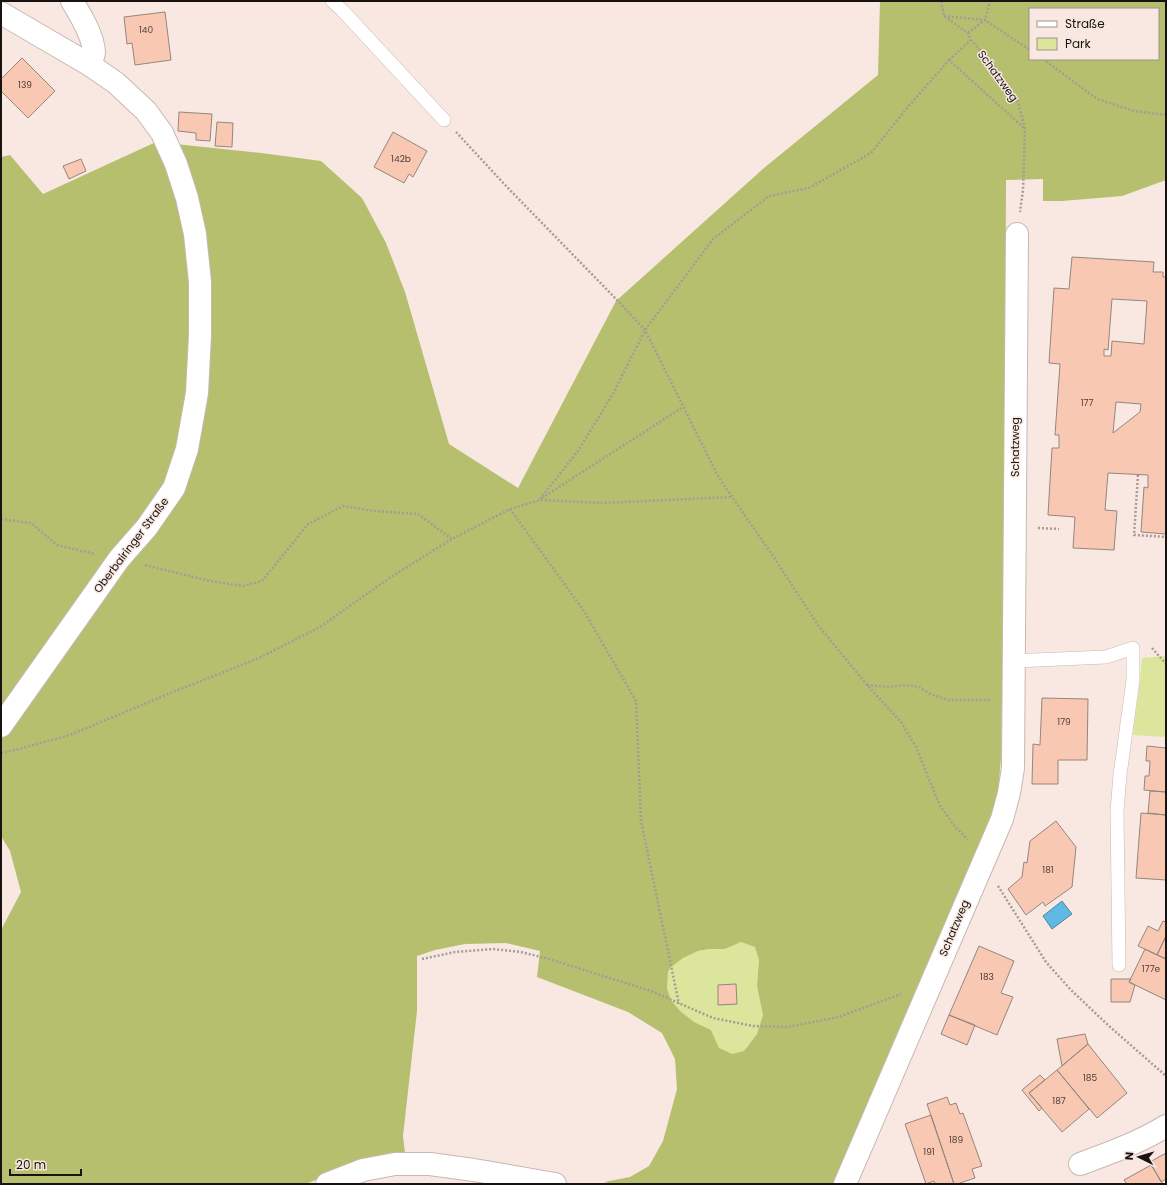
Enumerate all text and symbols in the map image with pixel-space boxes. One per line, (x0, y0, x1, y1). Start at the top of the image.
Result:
legend (1029, 8, 1159, 60)
text: Straße (1065, 15, 1105, 32)
house number: 140 (139, 24, 153, 36)
text: Park (1065, 35, 1092, 52)
street label: Schatzweg (974, 47, 1022, 105)
house number: 139 (18, 79, 32, 91)
house number: 142b (391, 153, 411, 165)
house number: 177 (1081, 397, 1093, 409)
street label: Schatzweg (1007, 417, 1023, 477)
street label: Oberbairinger Straße (90, 494, 172, 596)
house number: 179 (1057, 716, 1071, 728)
house number: 181 (1042, 864, 1054, 876)
street label: Schatzweg (935, 897, 973, 959)
house number: 177e (1142, 963, 1161, 975)
house number: 183 (980, 971, 994, 983)
house number: 185 (1083, 1072, 1097, 1084)
house number: 187 (1052, 1095, 1066, 1107)
house number: 189 (949, 1134, 963, 1146)
north arrow (1119, 1137, 1159, 1177)
house number: 191 (923, 1146, 935, 1158)
scale bar (10, 1151, 81, 1177)
text: N (1121, 1151, 1137, 1161)
text: 20 m (16, 1156, 46, 1173)

